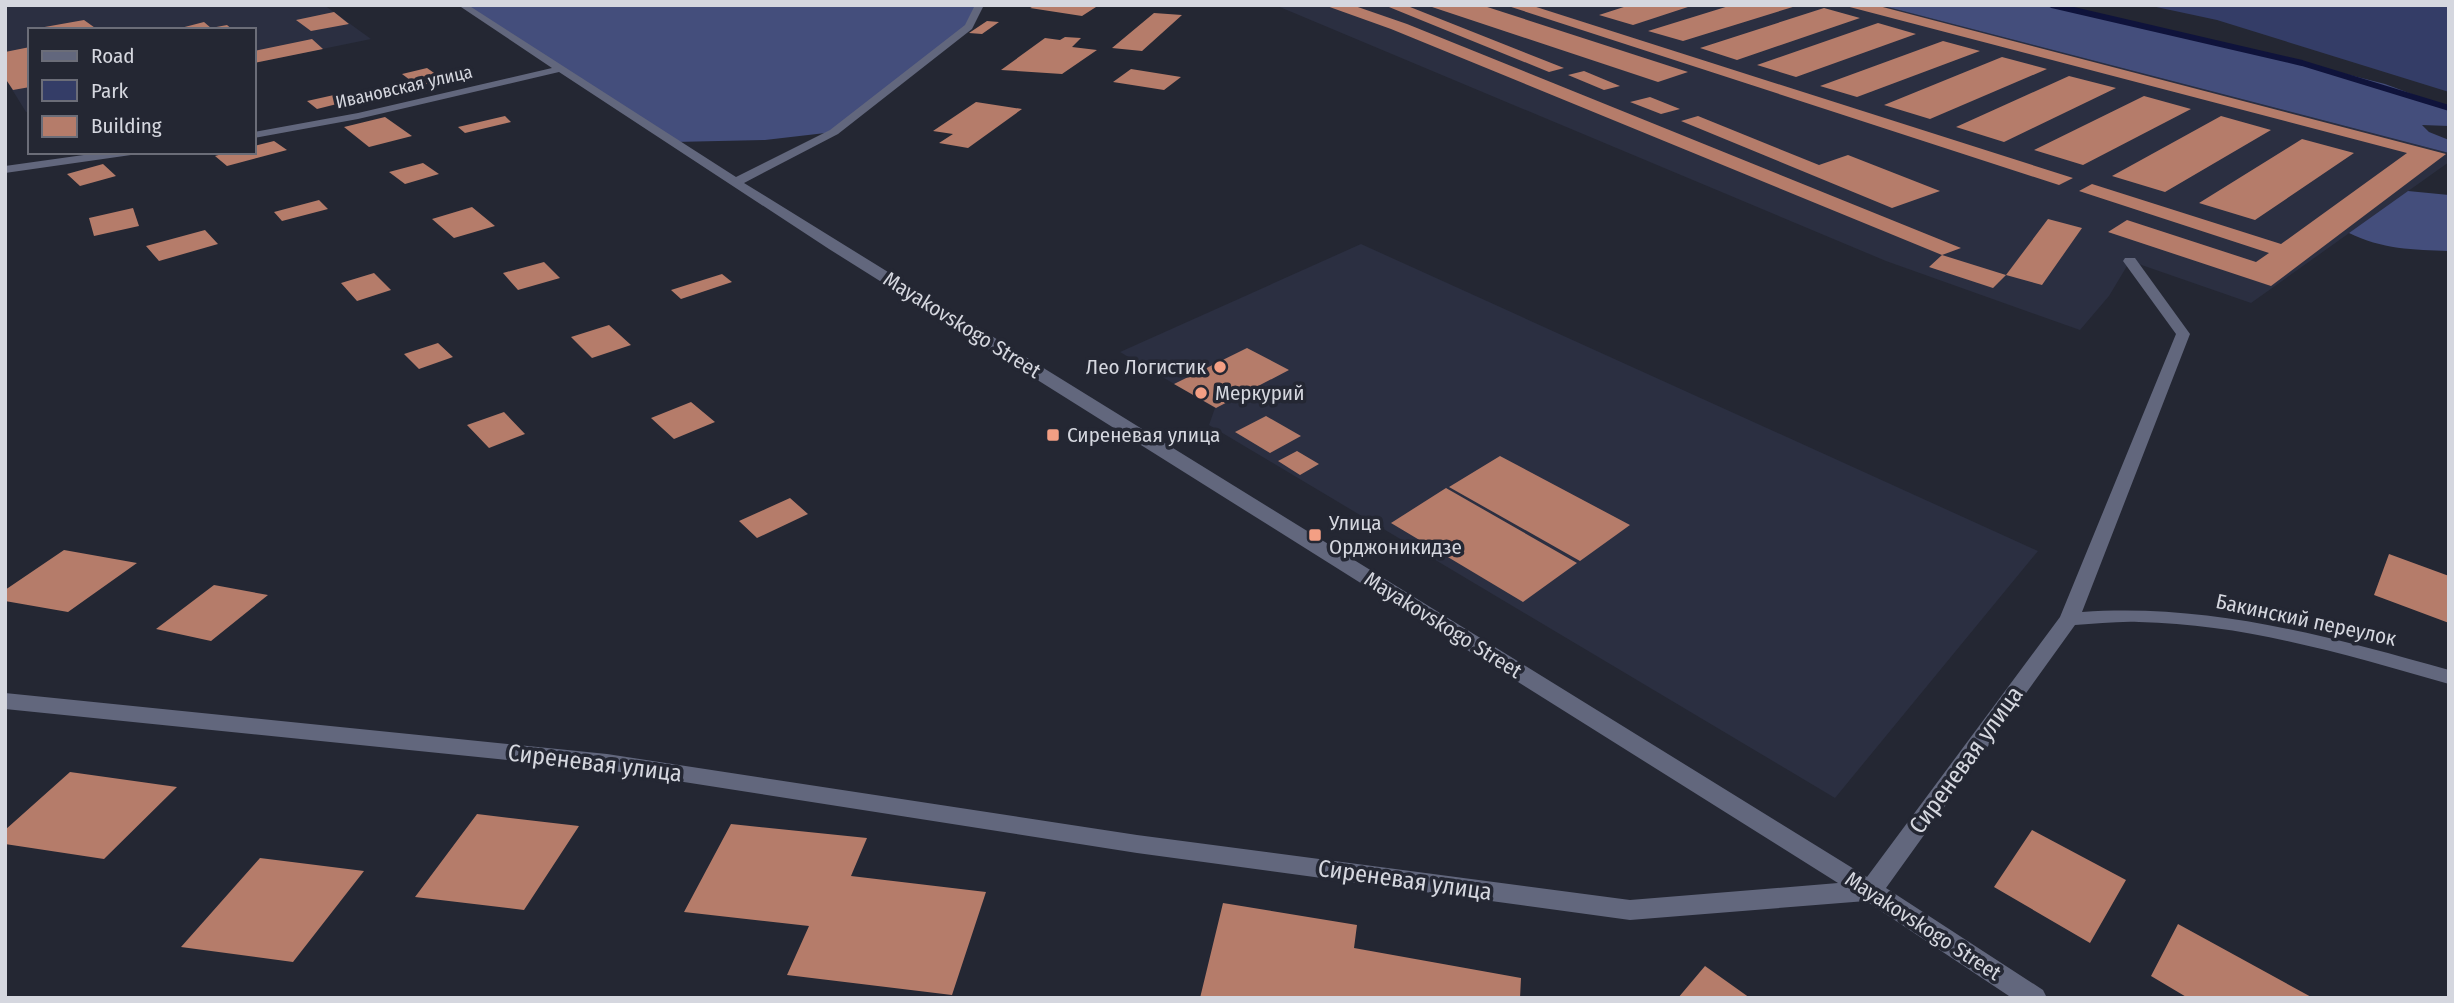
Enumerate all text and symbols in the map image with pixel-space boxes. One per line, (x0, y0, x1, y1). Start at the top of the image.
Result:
legend (28, 28, 256, 154)
text: Road (91, 43, 135, 69)
street label: Ивановская улица (334, 61, 475, 113)
text: Park (91, 78, 129, 104)
text: Building (91, 113, 162, 139)
street label: Mayakovskogo Street (878, 266, 1046, 384)
place label: Лео Логистик (1086, 354, 1206, 380)
marker: Лео Логистик (1212, 359, 1228, 375)
place label: Меркурий (1215, 380, 1304, 406)
marker: Меркурий (1193, 385, 1209, 401)
place label: Сиреневая улица (1067, 422, 1220, 448)
marker: Сиреневая улица (1045, 427, 1061, 443)
place label: Улица Орджоникидзе (1328, 510, 1462, 560)
marker: Улица Орджоникидзе (1307, 527, 1323, 543)
street label: Mayakovskogo Street (1359, 566, 1527, 684)
street label: Бакинский переулок (2213, 588, 2399, 652)
street label: Сиреневая улица (1903, 681, 2029, 839)
street label: Сиреневая улица (506, 738, 684, 788)
street label: Сиреневая улица (1316, 854, 1494, 906)
street label: Mayakovskogo Street (1840, 866, 2006, 986)

